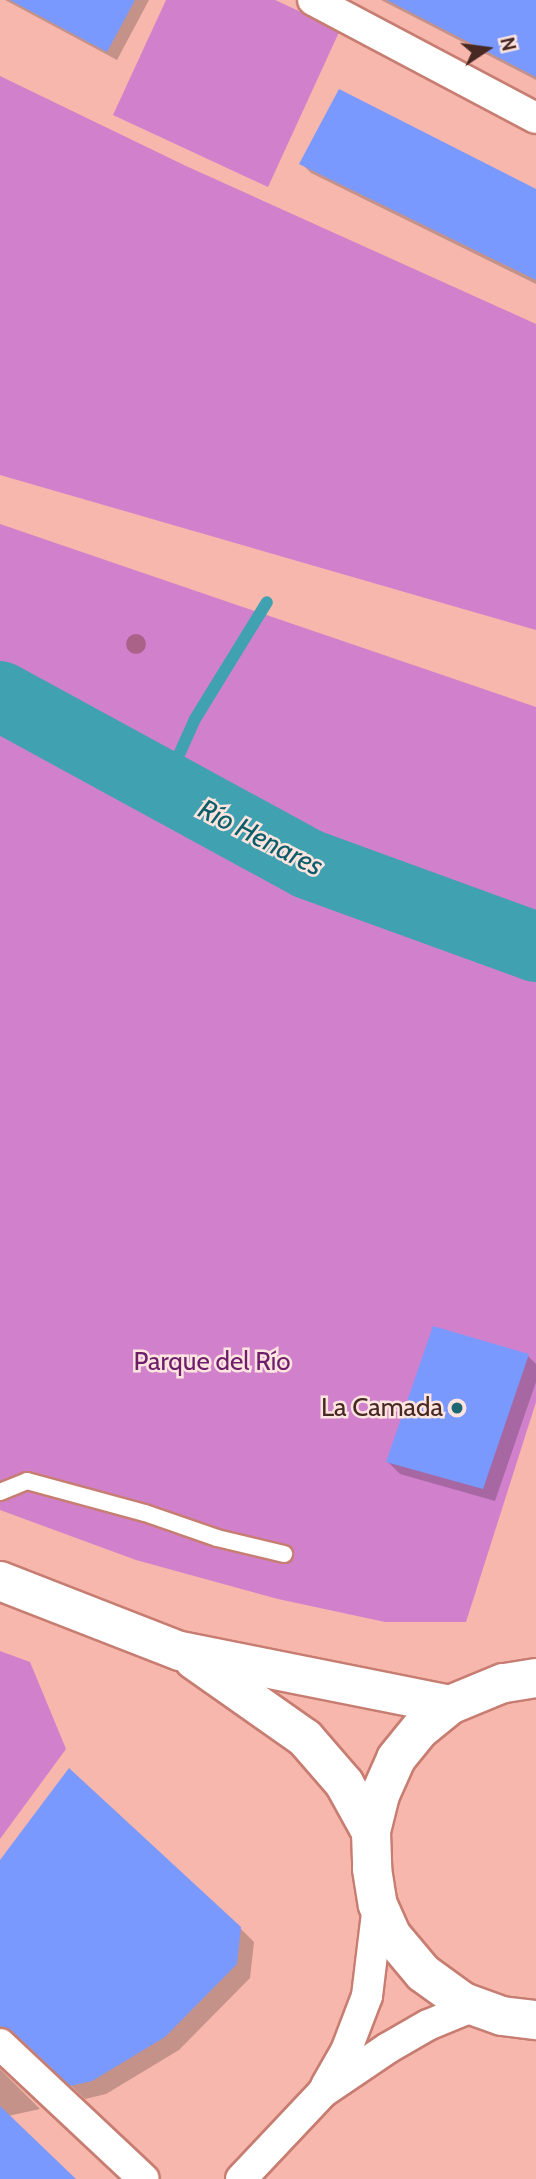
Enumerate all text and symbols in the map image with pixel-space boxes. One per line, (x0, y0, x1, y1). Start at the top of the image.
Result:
north arrow (452, 14, 522, 84)
text: N (495, 35, 521, 53)
water label: Río Henares (193, 791, 329, 883)
park label: Parque del Río (133, 1346, 291, 1378)
place label: La Camada (321, 1392, 443, 1424)
marker: La Camada (449, 1400, 465, 1416)

